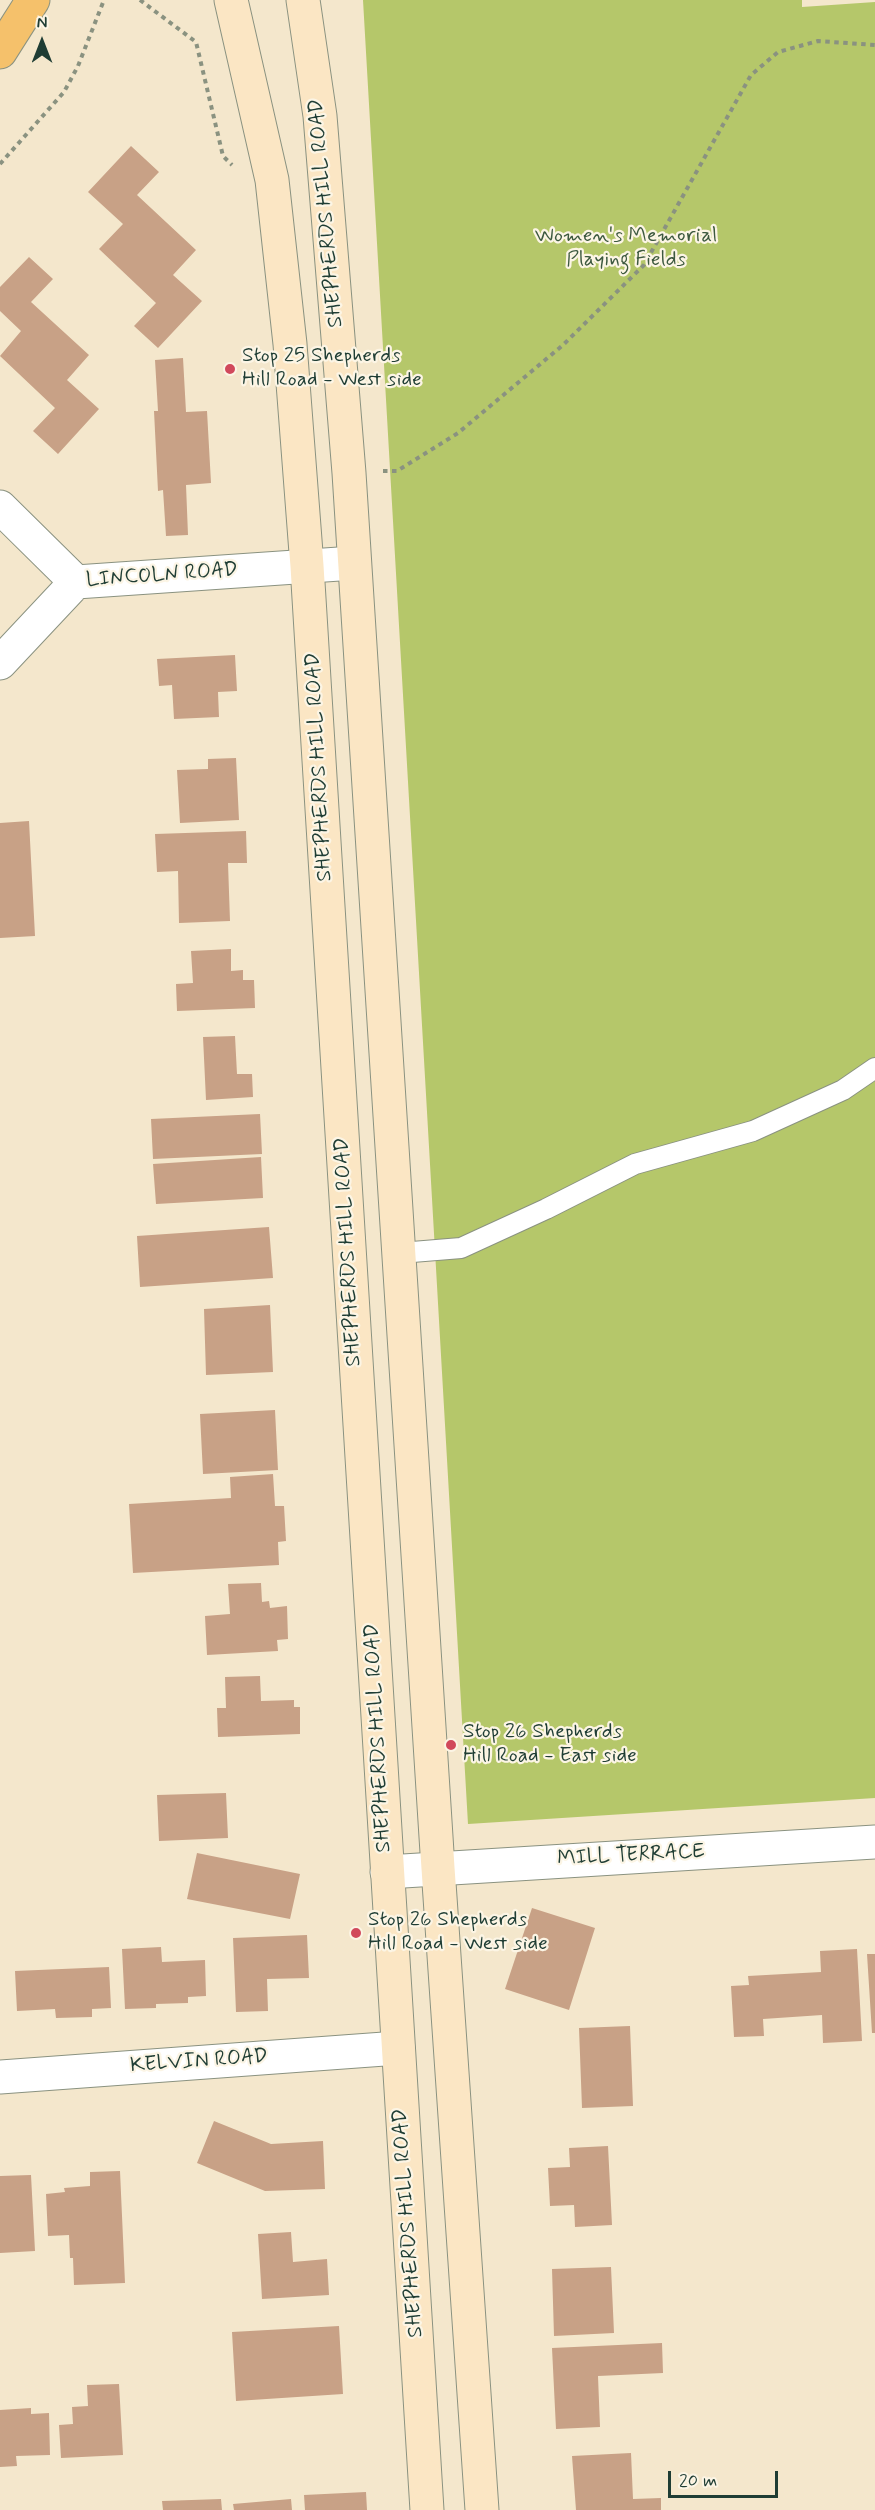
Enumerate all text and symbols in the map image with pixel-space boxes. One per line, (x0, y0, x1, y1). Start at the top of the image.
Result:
north arrow (12, 12, 72, 72)
text: N (37, 13, 47, 34)
street label: SHEPHERDS HILL ROAD (304, 98, 350, 328)
park label: Women's Memorial Playing Fields (535, 224, 717, 274)
place label: Stop 25 Shepherds Hill Road - West side (242, 344, 422, 394)
marker: Stop 25 Shepherds Hill Road - West side (223, 362, 237, 376)
street label: LINCOLN ROAD (85, 558, 239, 594)
street label: SHEPHERDS HILL ROAD (301, 652, 339, 882)
street label: SHEPHERDS HILL ROAD (330, 1137, 368, 1367)
street label: SHEPHERDS HILL ROAD (360, 1623, 398, 1853)
place label: Stop 26 Shepherds Hill Road - East side (463, 1720, 637, 1770)
marker: Stop 26 Shepherds Hill Road - East side (444, 1738, 458, 1752)
street label: MILL TERRACE (557, 1840, 705, 1872)
place label: Stop 26 Shepherds Hill Road - West side (368, 1908, 548, 1958)
marker: Stop 26 Shepherds Hill Road - West side (349, 1926, 363, 1940)
street label: KELVIN ROAD (129, 2045, 269, 2079)
street label: SHEPHERDS HILL ROAD (388, 2108, 430, 2338)
scale bar (671, 2459, 780, 2497)
text: 20 m (679, 2469, 717, 2493)

